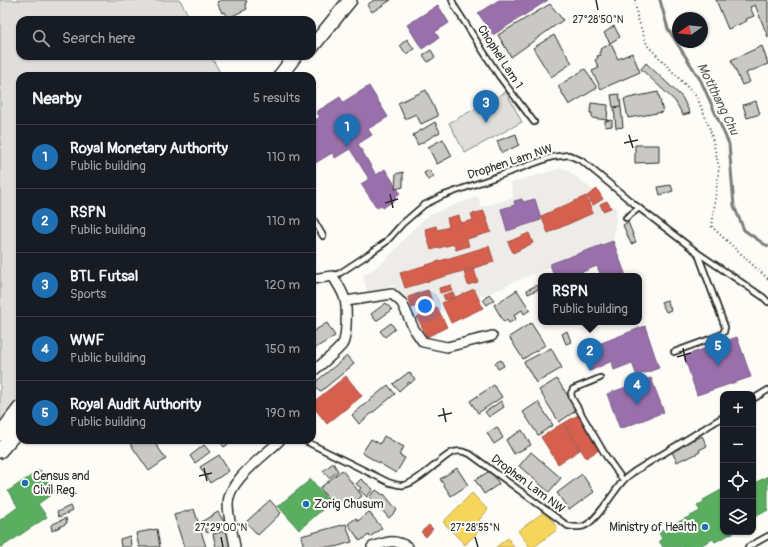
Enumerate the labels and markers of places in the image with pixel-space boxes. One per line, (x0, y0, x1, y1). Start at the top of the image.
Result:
pin: 3 (473, 90, 499, 123)
pin: 1 (334, 114, 360, 147)
pin: 5 (705, 333, 731, 366)
pin: 2 (577, 338, 603, 371)
pin: 4 (624, 372, 650, 405)
place label: Census and Civil Reg. (33, 469, 90, 498)
marker: Census and Civil Reg. (20, 478, 30, 488)
place label: Zorig Chusum (314, 497, 384, 512)
marker: Zorig Chusum (301, 499, 311, 509)
place label: Ministry of Health (609, 520, 697, 535)
marker: Ministry of Health (700, 522, 710, 532)

